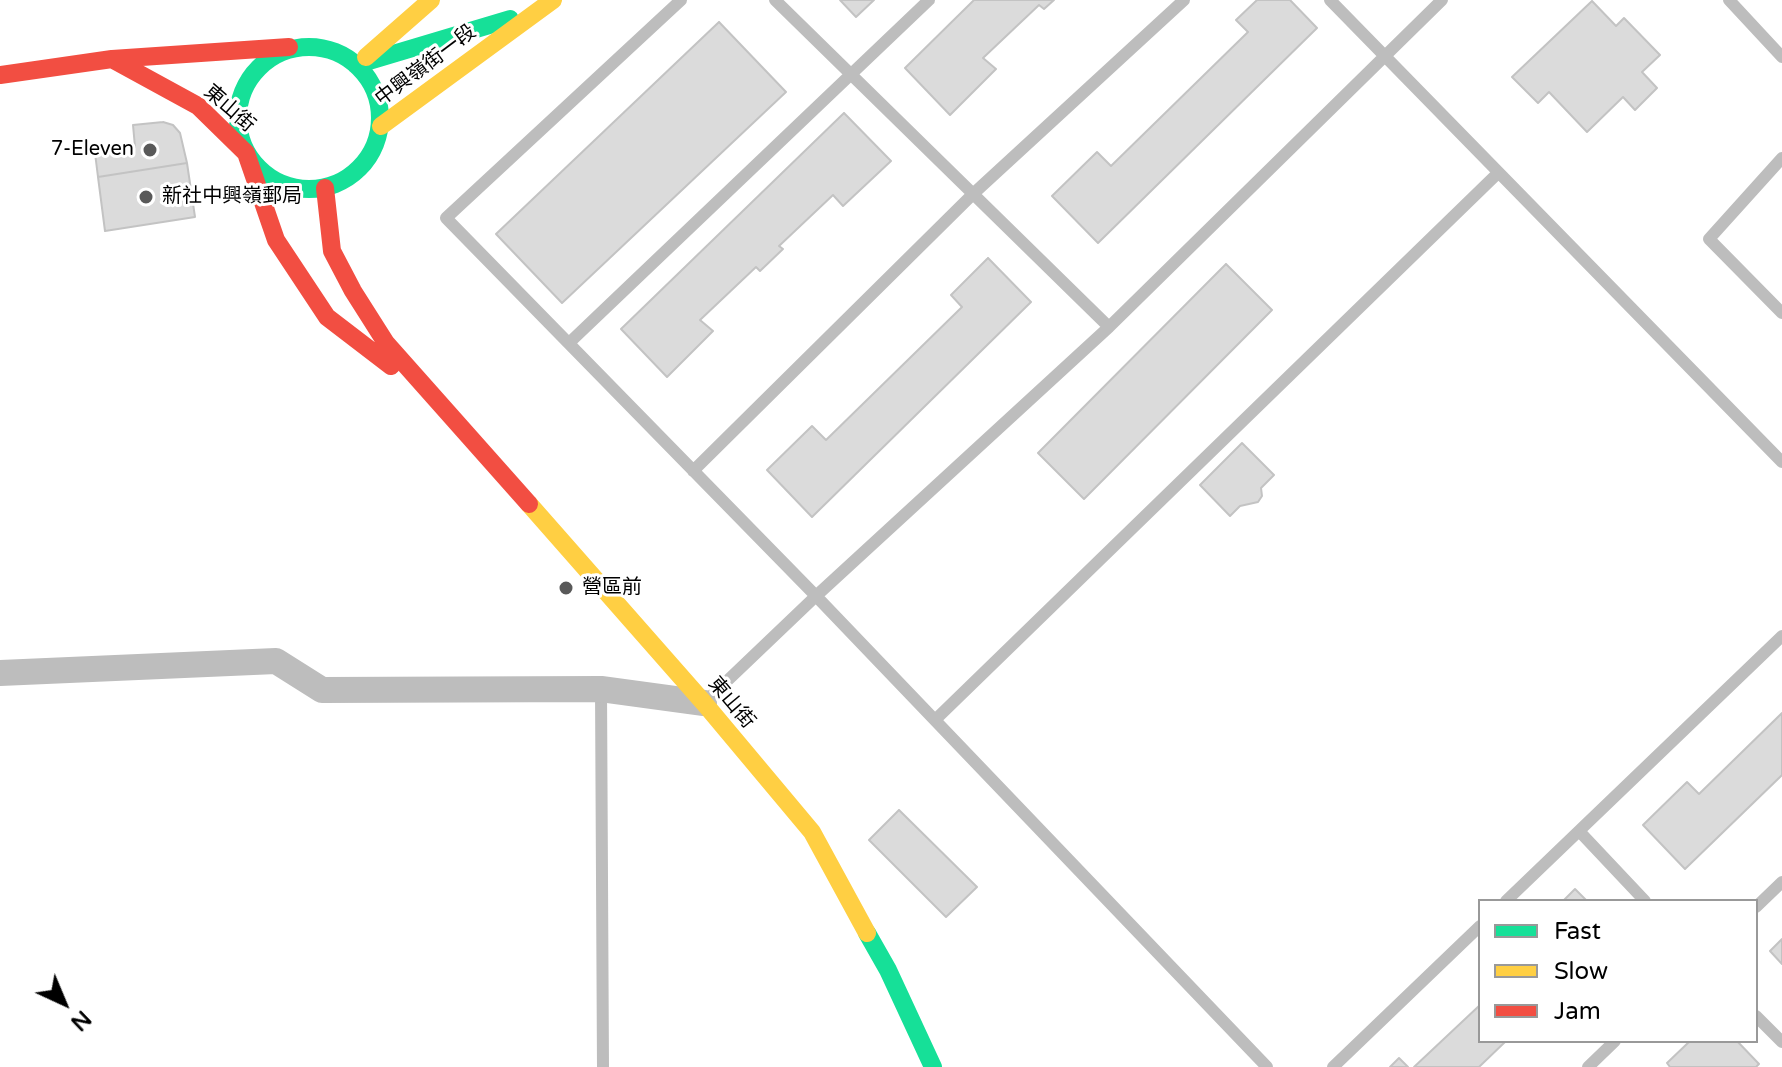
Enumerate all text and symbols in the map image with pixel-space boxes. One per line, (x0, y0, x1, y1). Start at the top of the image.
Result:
street label: 中興嶺街一段 (371, 20, 481, 112)
street label: 東山街 (198, 80, 260, 138)
place label: 7-Eleven (51, 138, 134, 162)
marker: 7-Eleven (141, 141, 159, 159)
place label: 新社中興嶺郵局 (162, 185, 302, 209)
marker: 新社中興嶺郵局 (137, 188, 155, 206)
place label: 營區前 (582, 576, 642, 600)
marker: 營區前 (557, 579, 575, 597)
street label: 東山街 (703, 672, 759, 734)
legend (1478, 899, 1758, 1043)
text: Fast (1554, 917, 1601, 946)
text: Slow (1554, 957, 1608, 986)
north arrow (24, 963, 104, 1043)
text: Jam (1554, 997, 1601, 1026)
text: N (65, 1005, 96, 1036)

